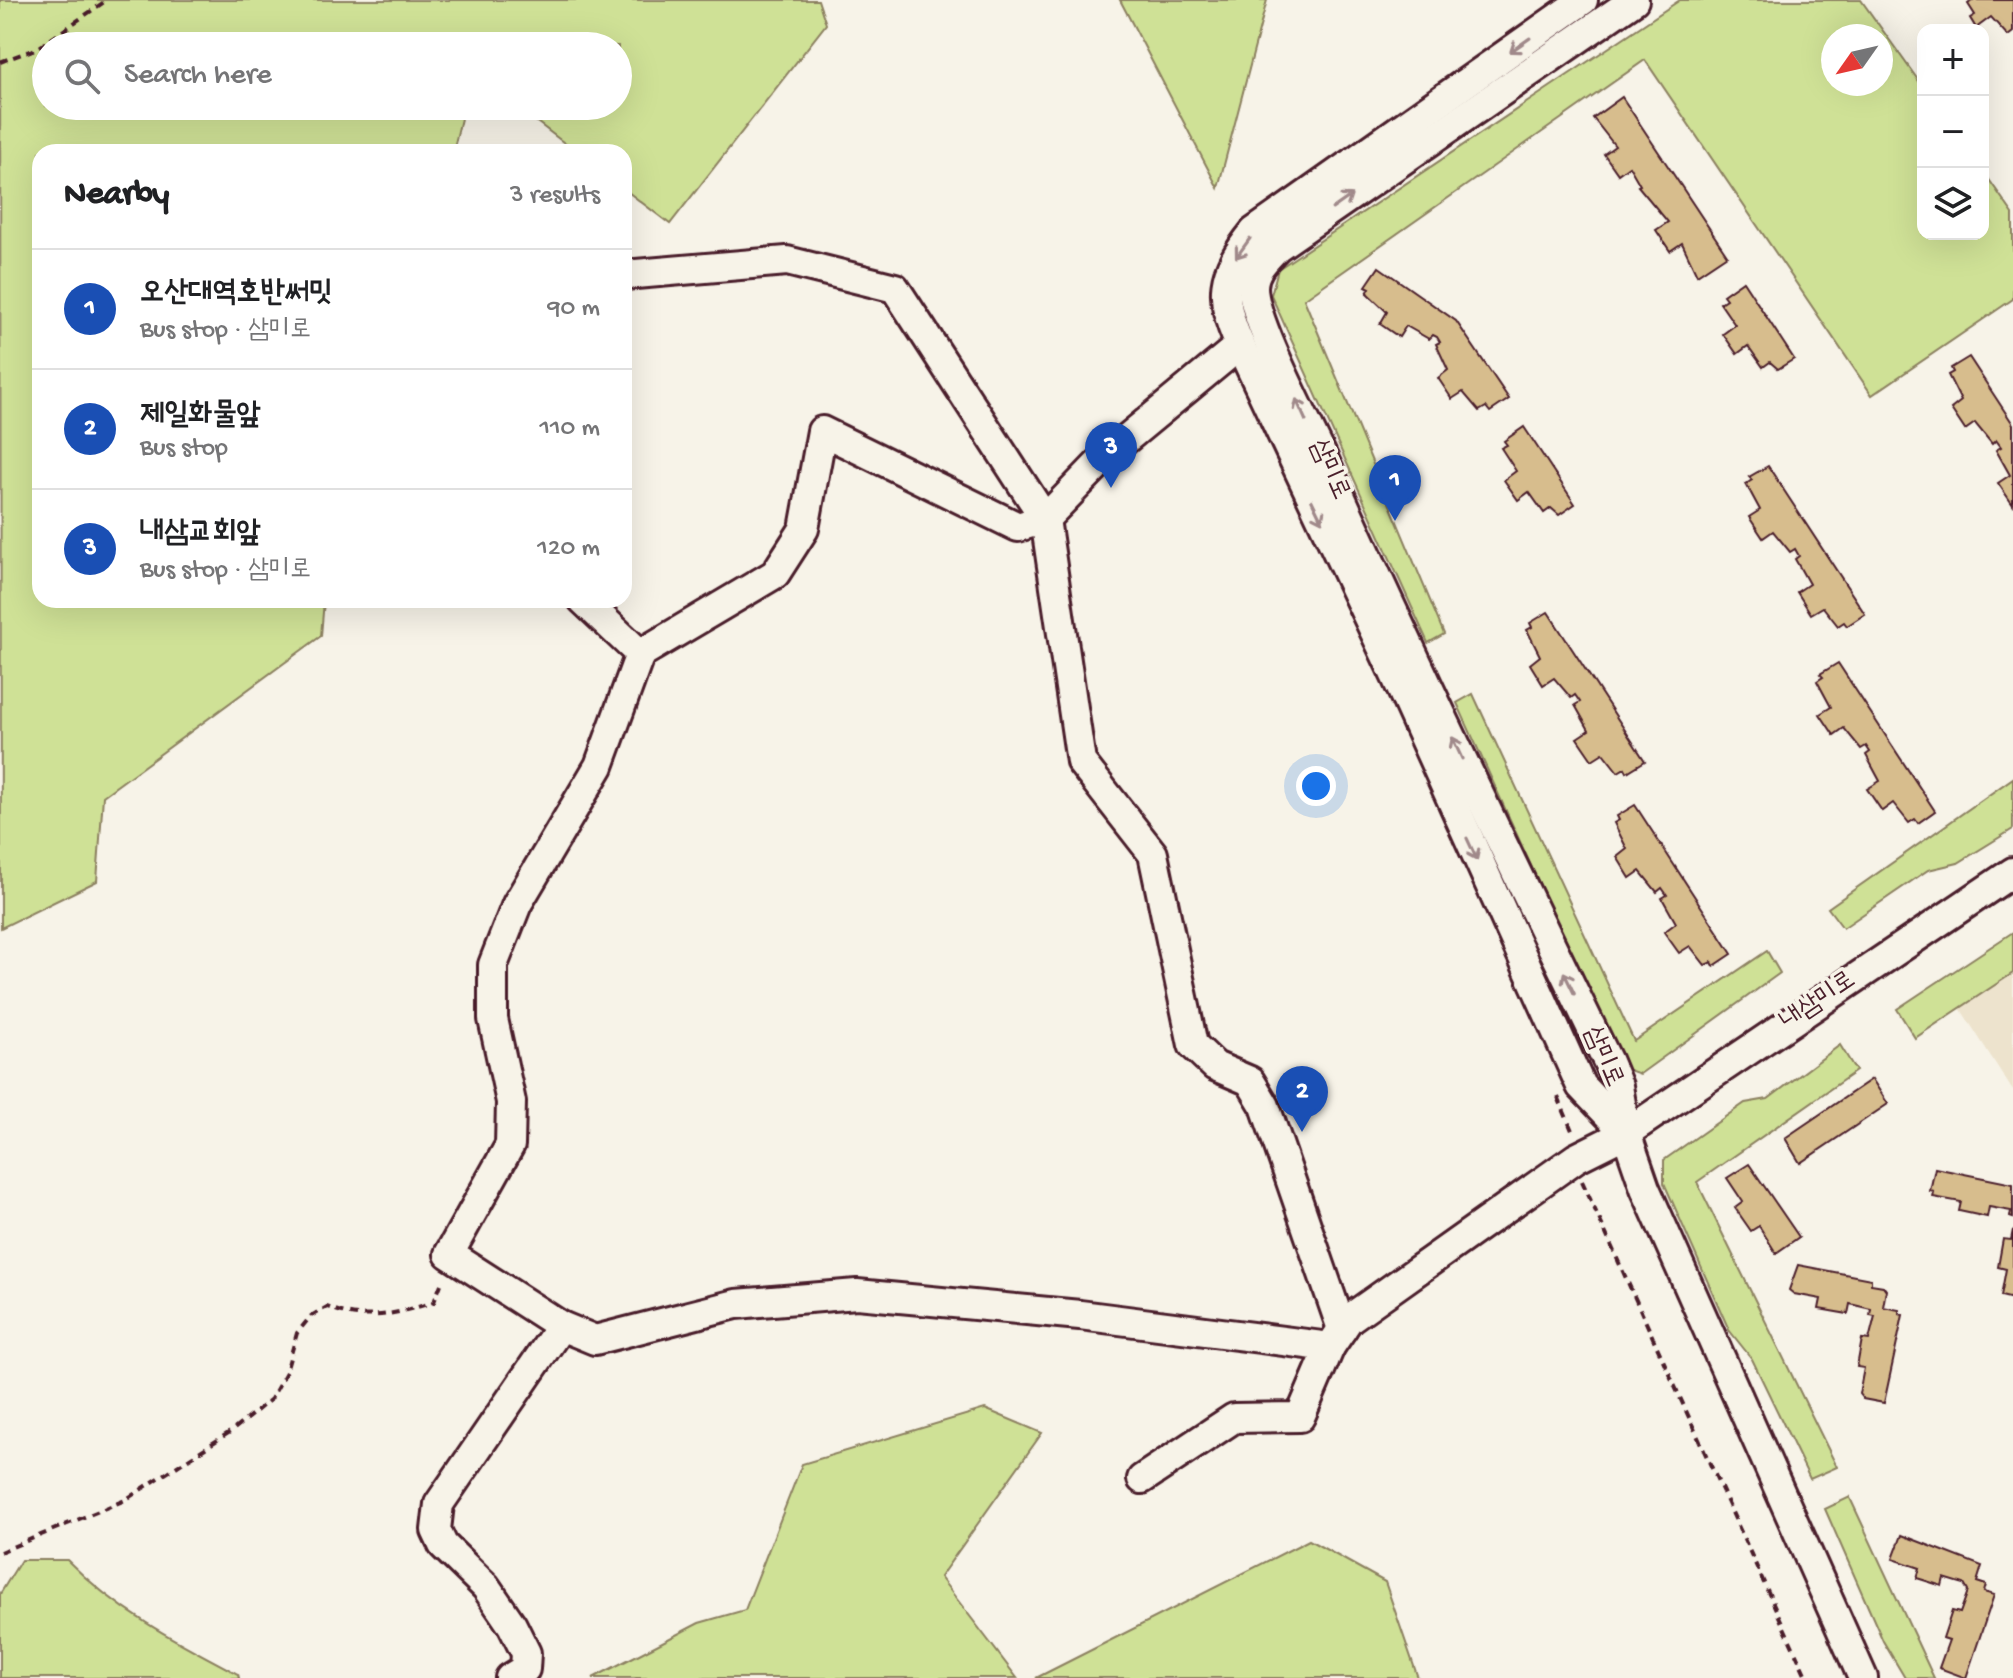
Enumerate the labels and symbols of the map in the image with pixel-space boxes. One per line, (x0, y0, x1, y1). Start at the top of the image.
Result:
north arrow (1821, 24, 1893, 96)
one-way arrow (1509, 37, 1531, 53)
one-way arrow (1330, 194, 1353, 210)
one-way arrow (1235, 236, 1251, 258)
one-way arrow (1293, 399, 1308, 423)
pin: 3 (1085, 422, 1137, 488)
street label: 삼미로 (1301, 435, 1355, 505)
pin: 1 (1369, 455, 1421, 521)
one-way arrow (1310, 499, 1325, 523)
one-way arrow (1449, 737, 1464, 761)
your location (1296, 766, 1336, 806)
one-way arrow (1465, 837, 1480, 861)
street label: 내삼미로 (1776, 966, 1862, 1038)
one-way arrow (1561, 971, 1576, 995)
street label: 삼미로 (1575, 1022, 1629, 1092)
pin: 2 (1276, 1066, 1328, 1132)

